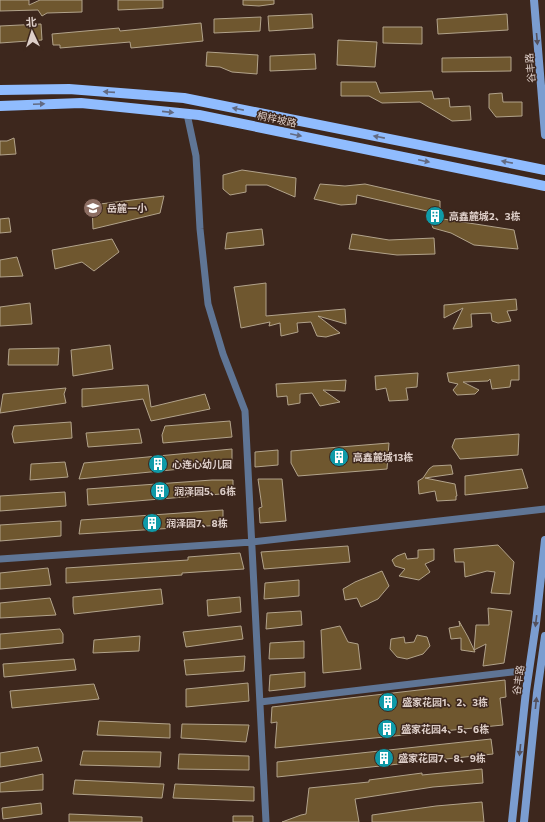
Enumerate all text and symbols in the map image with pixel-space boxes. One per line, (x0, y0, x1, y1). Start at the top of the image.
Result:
north arrow (12, 12, 52, 52)
text: 北 (25, 15, 37, 28)
one-way arrow (534, 33, 541, 45)
street label: 谷丰路 (523, 53, 537, 83)
one-way arrow (103, 89, 115, 96)
one-way arrow (33, 101, 45, 108)
one-way arrow (232, 105, 244, 111)
one-way arrow (162, 109, 175, 116)
street label: 桐梓坡路 (256, 109, 298, 129)
one-way arrow (290, 133, 302, 139)
one-way arrow (373, 134, 385, 140)
one-way arrow (418, 159, 430, 165)
one-way arrow (501, 159, 513, 165)
school or university icon: 岳麓一小 (82, 197, 104, 219)
place label: 岳麓一小 (107, 202, 148, 214)
building icon: 高鑫麓城2、3栋 (424, 205, 446, 227)
place label: 高鑫麓城2、3栋 (449, 210, 521, 222)
building icon: 高鑫麓城13栋 (328, 446, 350, 468)
place label: 高鑫麓城13栋 (353, 451, 413, 463)
building icon: 心连心幼儿园 (147, 453, 169, 475)
place label: 心连心幼儿园 (172, 458, 232, 470)
building icon: 润泽园5、6栋 (149, 480, 171, 502)
place label: 润泽园5、6栋 (174, 485, 236, 497)
building icon: 润泽园7、8栋 (141, 512, 163, 534)
place label: 润泽园7、8栋 (166, 517, 228, 529)
one-way arrow (533, 615, 539, 627)
street label: 谷丰路 (510, 664, 526, 696)
building icon: 盛家花园1、2、3栋 (377, 691, 399, 713)
place label: 盛家花园1、2、3栋 (402, 696, 488, 708)
one-way arrow (532, 697, 539, 709)
building icon: 盛家花园4、5、6栋 (376, 718, 398, 740)
place label: 盛家花园4、5、6栋 (401, 723, 489, 735)
one-way arrow (517, 744, 523, 756)
building icon: 盛家花园7、8、9栋 (373, 747, 395, 769)
place label: 盛家花园7、8、9栋 (398, 752, 486, 764)

